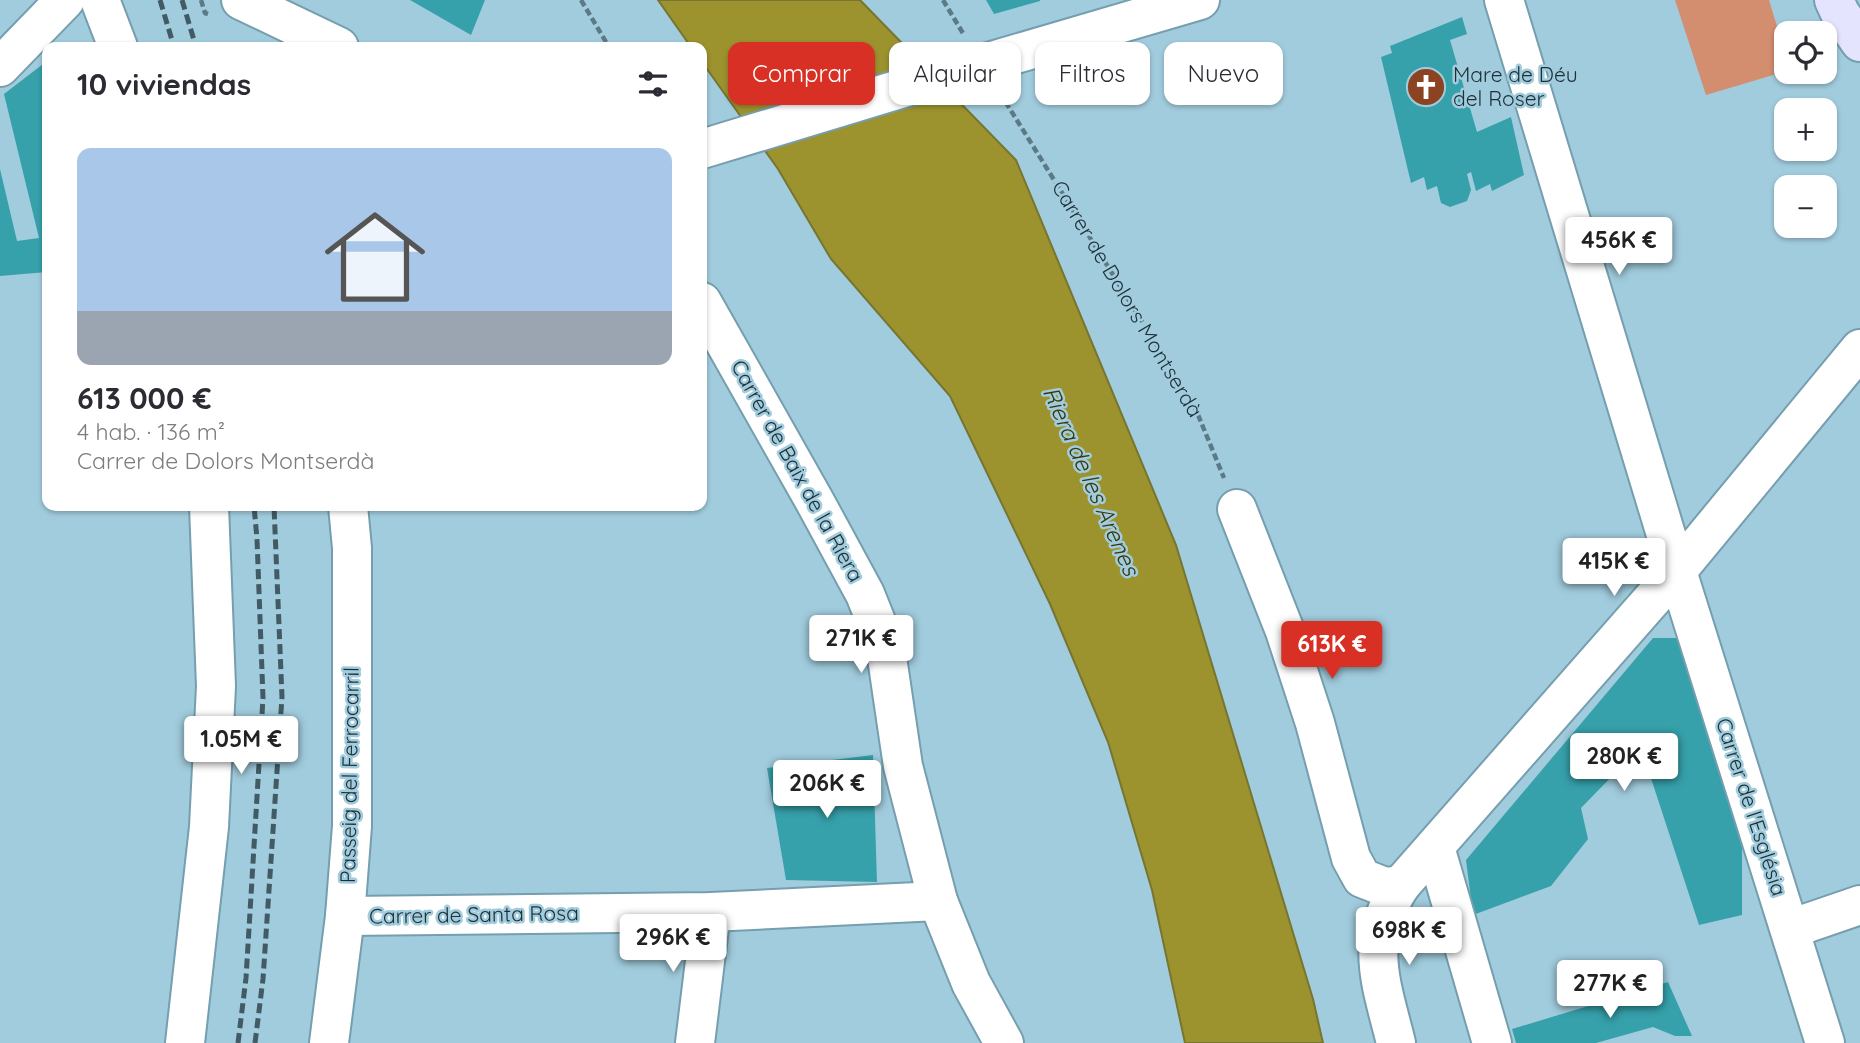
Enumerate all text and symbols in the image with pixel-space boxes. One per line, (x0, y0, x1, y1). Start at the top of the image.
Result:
map controls (1774, 21, 1837, 238)
button: locate (1774, 21, 1837, 84)
chip: Comprar (728, 42, 875, 105)
chip: Alquilar (889, 42, 1021, 105)
chip: Filtros (1035, 42, 1150, 105)
chip: Nuevo (1164, 42, 1283, 105)
place label: Mare de Déu del Roser (1453, 61, 1578, 111)
text: 10 viviendas (77, 65, 251, 103)
icon: filters (634, 65, 672, 103)
church icon: Mare de Déu del Roser (1405, 66, 1447, 108)
button: + (1774, 98, 1837, 161)
street label: Carrer de Dolors Montserdà (1047, 175, 1209, 422)
button: − (1774, 175, 1837, 238)
icon: home (312, 194, 438, 320)
pin: 456K € (1562, 218, 1676, 277)
text: 456K € (1581, 225, 1657, 254)
street label: Carrer de Baix de la Riera (726, 355, 870, 586)
text: 613 000 € (77, 379, 212, 417)
water label: Riera de les Arenes (1037, 382, 1147, 582)
text: 4 hab. · 136 m² (77, 417, 225, 446)
text: Carrer de Dolors Montserdà (77, 446, 374, 475)
pin: 415K € (1557, 538, 1671, 598)
text: 415K € (1579, 546, 1649, 575)
pin: 271K € (804, 616, 918, 675)
pin: 613K € (1275, 622, 1389, 681)
text: 271K € (825, 623, 897, 652)
text: 613K € (1297, 629, 1367, 658)
street label: Passeig del Ferrocarril (334, 667, 364, 883)
street label: Carrer de l'Església (1711, 714, 1793, 899)
pin: 1.05M € (176, 716, 306, 776)
text: 1.05M € (200, 724, 282, 753)
pin: 280K € (1567, 734, 1681, 793)
text: 280K € (1586, 741, 1662, 770)
pin: 206K € (770, 760, 884, 820)
text: 206K € (789, 768, 865, 797)
street label: Carrer de Santa Rosa (369, 899, 579, 929)
pin: 698K € (1352, 908, 1466, 967)
pin: 296K € (616, 914, 730, 974)
text: 698K € (1372, 915, 1446, 944)
text: 296K € (636, 922, 710, 951)
pin: 277K € (1553, 960, 1667, 1020)
text: 277K € (1573, 968, 1647, 997)

